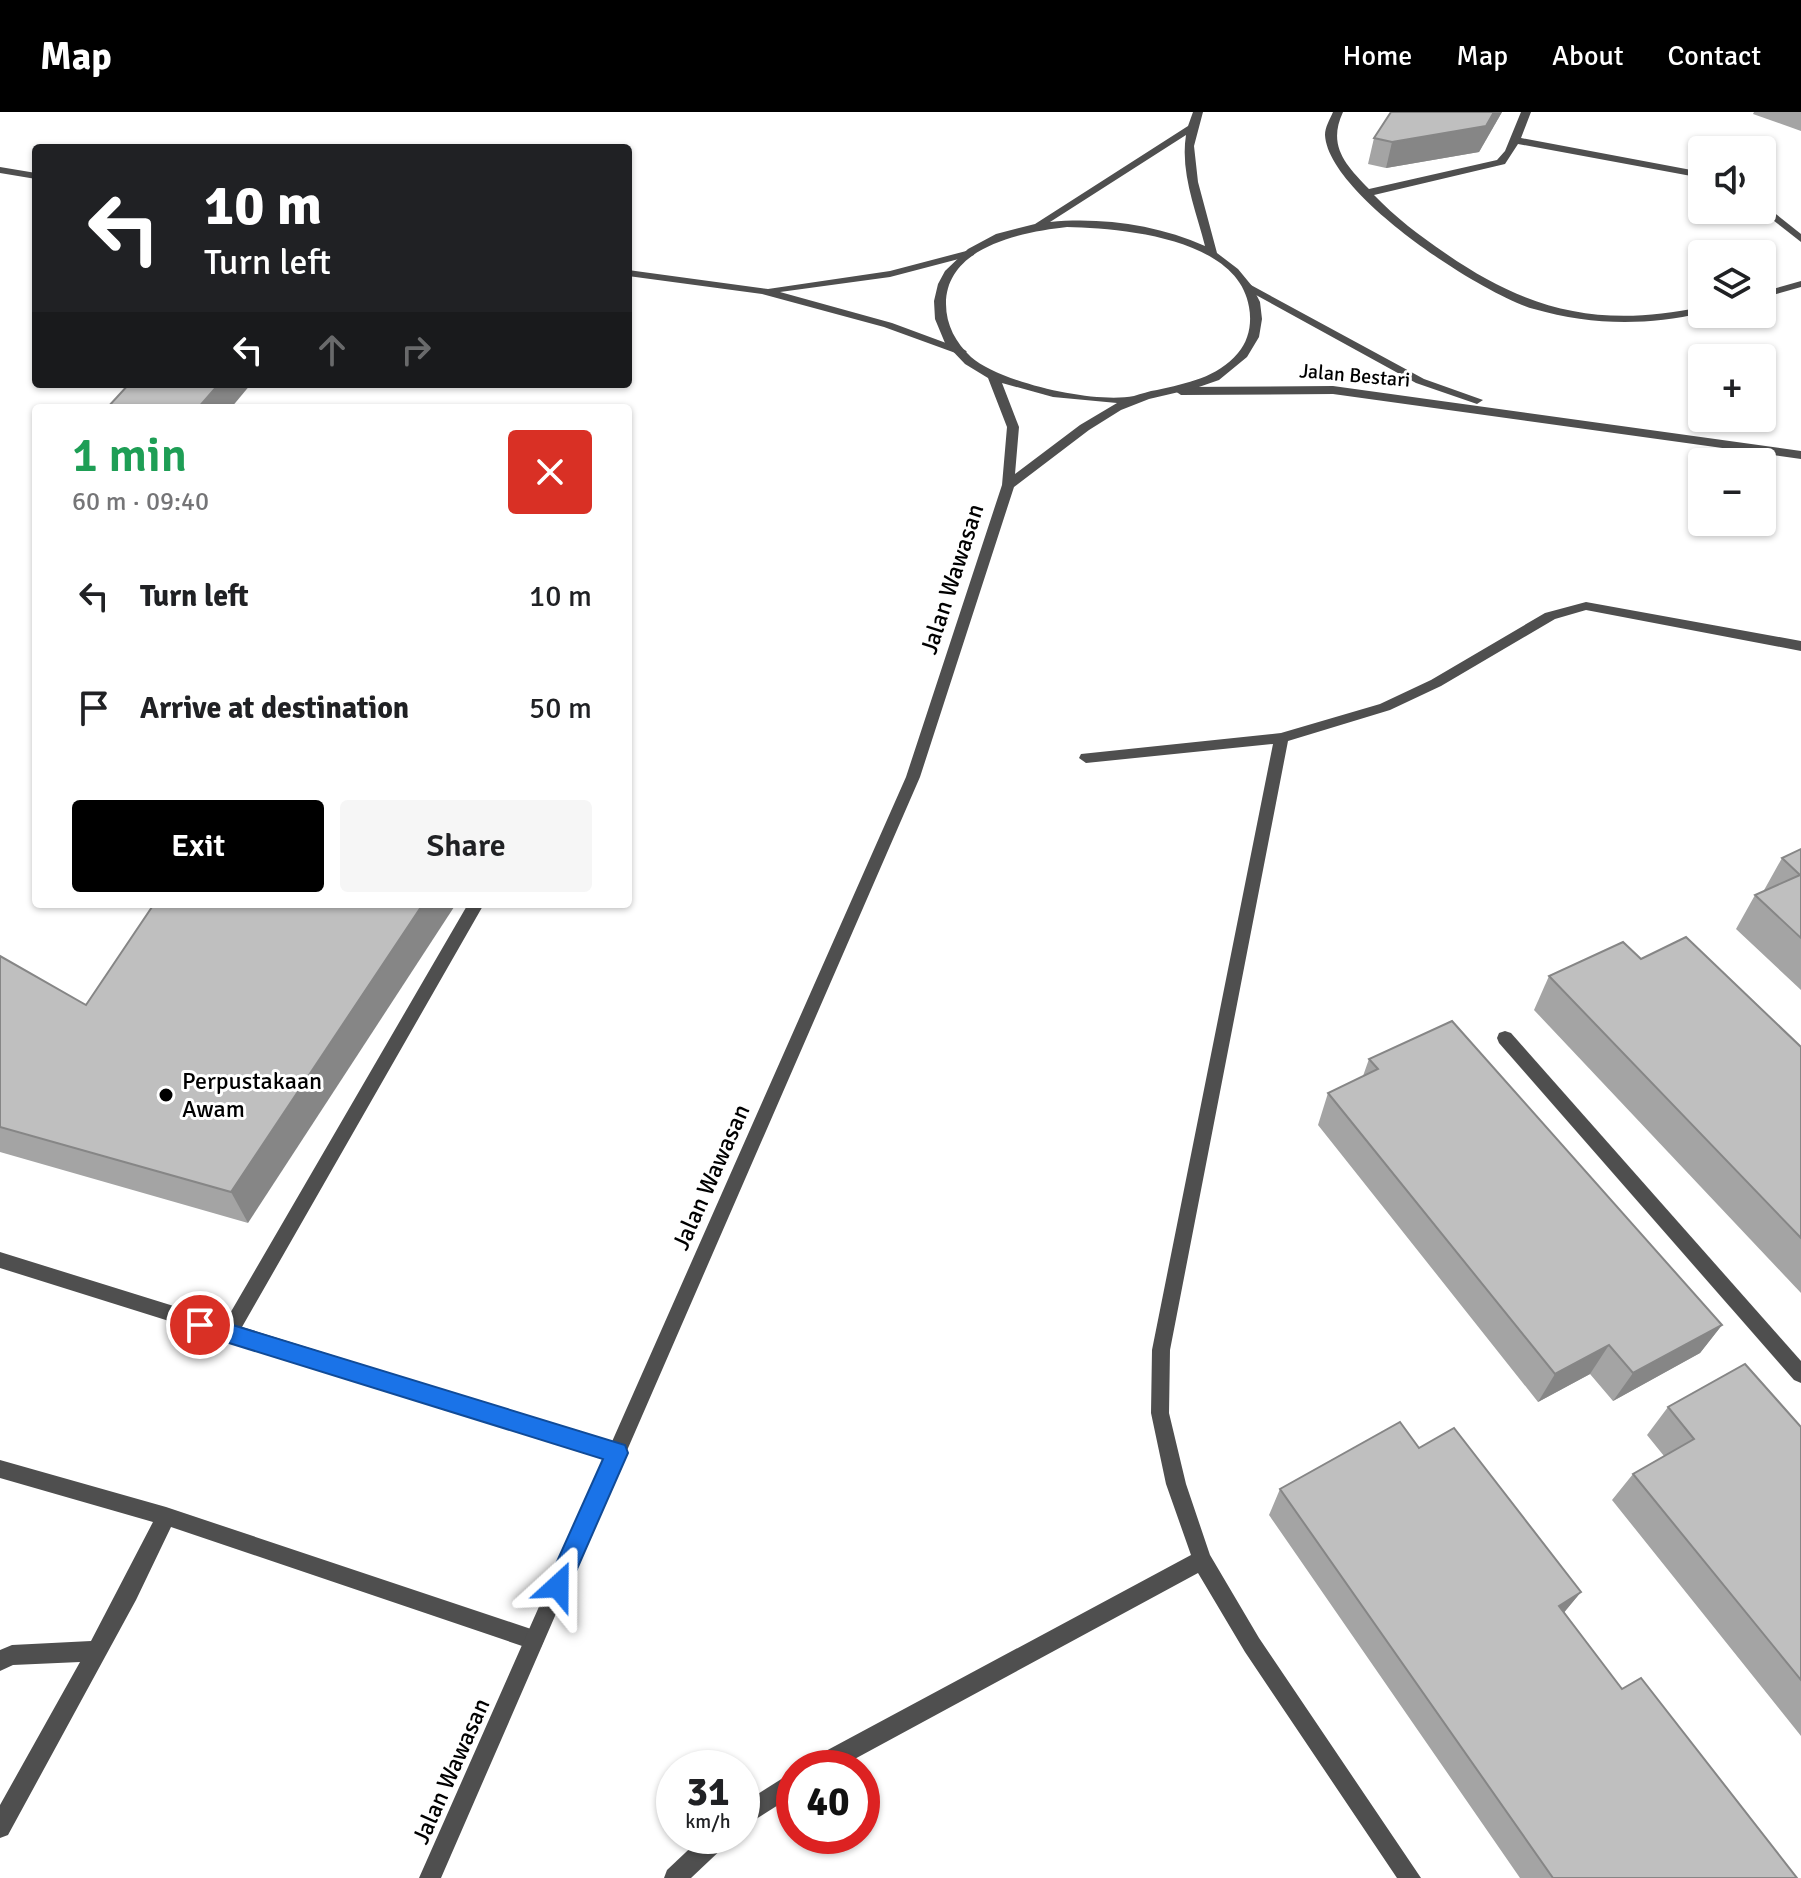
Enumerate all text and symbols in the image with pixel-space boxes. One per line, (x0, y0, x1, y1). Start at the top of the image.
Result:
text: Map (40, 33, 112, 80)
text: Home (1343, 39, 1412, 73)
text: Map (1456, 39, 1508, 73)
text: About (1552, 39, 1624, 73)
text: Contact (1668, 39, 1761, 73)
map controls (1688, 136, 1776, 536)
button: sound (1688, 136, 1776, 224)
text: 10 m (204, 171, 322, 240)
icon: left (72, 176, 176, 280)
text: Turn left (204, 240, 331, 285)
button: layers (1688, 240, 1776, 328)
icon: left (226, 328, 270, 372)
icon: ahead (310, 328, 354, 372)
icon: right (394, 328, 438, 372)
button: + (1688, 344, 1776, 432)
street label: Jalan Bestari (1299, 358, 1411, 393)
text: 1 min (72, 426, 187, 485)
button: close (508, 430, 592, 514)
button: − (1688, 448, 1776, 536)
text: 60 m · 09:40 (72, 486, 209, 518)
street label: Jalan Wawasan (914, 500, 990, 658)
icon: left (72, 574, 116, 618)
text: Turn left (140, 578, 249, 615)
text: 10 m (529, 578, 592, 615)
icon: arrive (72, 686, 116, 730)
text: Arrive at destination (140, 690, 409, 727)
text: 50 m (529, 690, 592, 727)
button: Exit (72, 800, 324, 892)
button: Share (340, 800, 592, 892)
place label: Perpustakaan Awam (182, 1066, 322, 1124)
marker: Perpustakaan Awam (157, 1086, 175, 1104)
street label: Jalan Wawasan (665, 1099, 757, 1255)
pin (166, 1291, 234, 1359)
icon: arrive (178, 1303, 222, 1347)
position arrow (516, 1544, 600, 1628)
street label: Jalan Wawasan (405, 1693, 497, 1849)
speed limit sign: 40 (776, 1750, 880, 1854)
text: 31 (686, 1767, 730, 1817)
text: km/h (685, 1809, 731, 1834)

